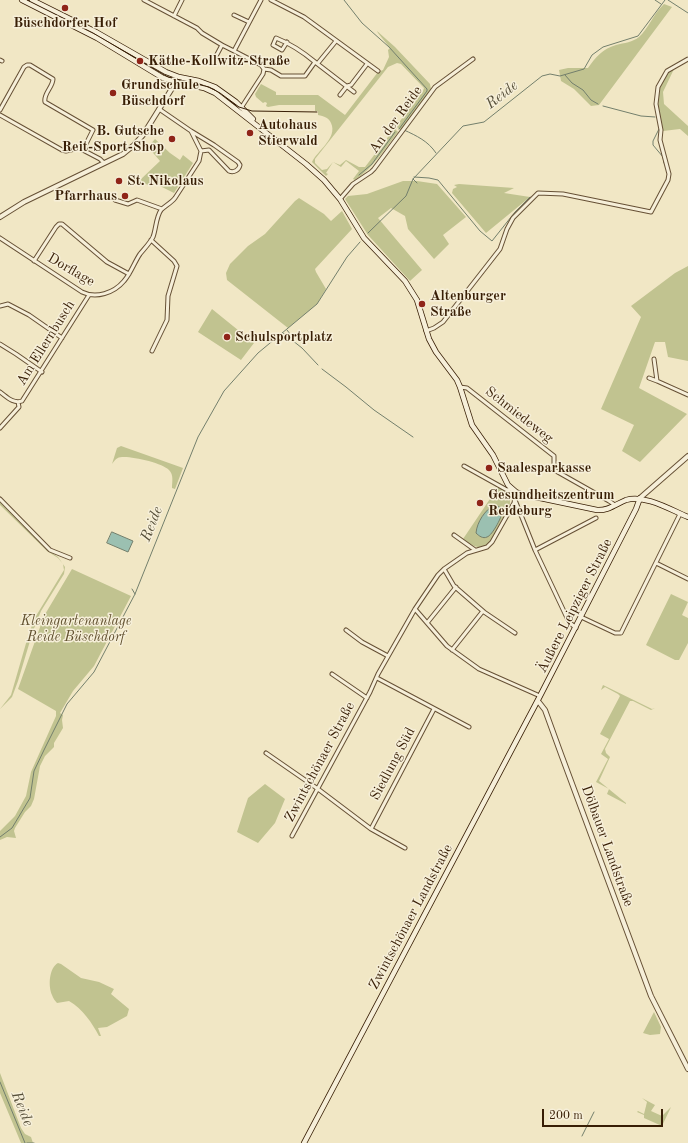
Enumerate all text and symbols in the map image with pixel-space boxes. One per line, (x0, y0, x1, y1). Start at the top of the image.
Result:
marker: Büschdorfer Hof (60, 3, 70, 13)
place label: Büschdorfer Hof (13, 15, 117, 31)
place label: Käthe-Kollwitz-Straße (148, 53, 290, 69)
marker: Käthe-Kollwitz-Straße (135, 56, 145, 66)
place label: Grundschule Büschdorf (121, 77, 199, 110)
water label: Reide (482, 77, 522, 113)
street label: An der Reide (366, 83, 426, 157)
marker: Grundschule Büschdorf (108, 88, 118, 98)
place label: Autohaus Stierwald (258, 117, 318, 150)
place label: B. Gutsche Reit-Sport-Shop (62, 123, 164, 156)
marker: Autohaus Stierwald (245, 128, 255, 138)
marker: B. Gutsche Reit-Sport-Shop (167, 134, 177, 144)
place label: St. Nikolaus (127, 173, 203, 189)
marker: St. Nikolaus (114, 176, 124, 186)
place label: Pfarrhaus (54, 188, 117, 204)
marker: Pfarrhaus (120, 191, 130, 201)
street label: Dorflage (44, 250, 98, 290)
place label: Altenburger Straße (430, 288, 506, 320)
street label: Am Ellernbusch (13, 297, 79, 389)
marker: Altenburger Straße (417, 299, 427, 309)
place label: Schulsportplatz (235, 329, 333, 345)
marker: Schulsportplatz (222, 332, 232, 342)
street label: Schmiedeweg (482, 383, 556, 447)
place label: Saalesparkasse (497, 460, 591, 476)
marker: Saalesparkasse (484, 463, 494, 473)
place label: Gesundheitszentrum Reideburg (488, 487, 614, 520)
marker: Gesundheitszentrum Reideburg (475, 498, 485, 508)
water label: Reide (137, 504, 167, 544)
street label: Äußere Leipziger Straße (534, 536, 616, 676)
park label: Kleingartenanlage Reide Büschdorf (20, 613, 132, 646)
street label: Zwintschönaer Straße (281, 699, 359, 825)
street label: Siedlung Süd (367, 725, 419, 803)
street label: Dölbauer Landstraße (577, 783, 637, 909)
street label: Zwintschönaer Landstraße (366, 841, 456, 993)
water label: Reide (7, 1089, 37, 1129)
scale bar (544, 1101, 665, 1127)
text: 200 m (549, 1110, 583, 1122)

